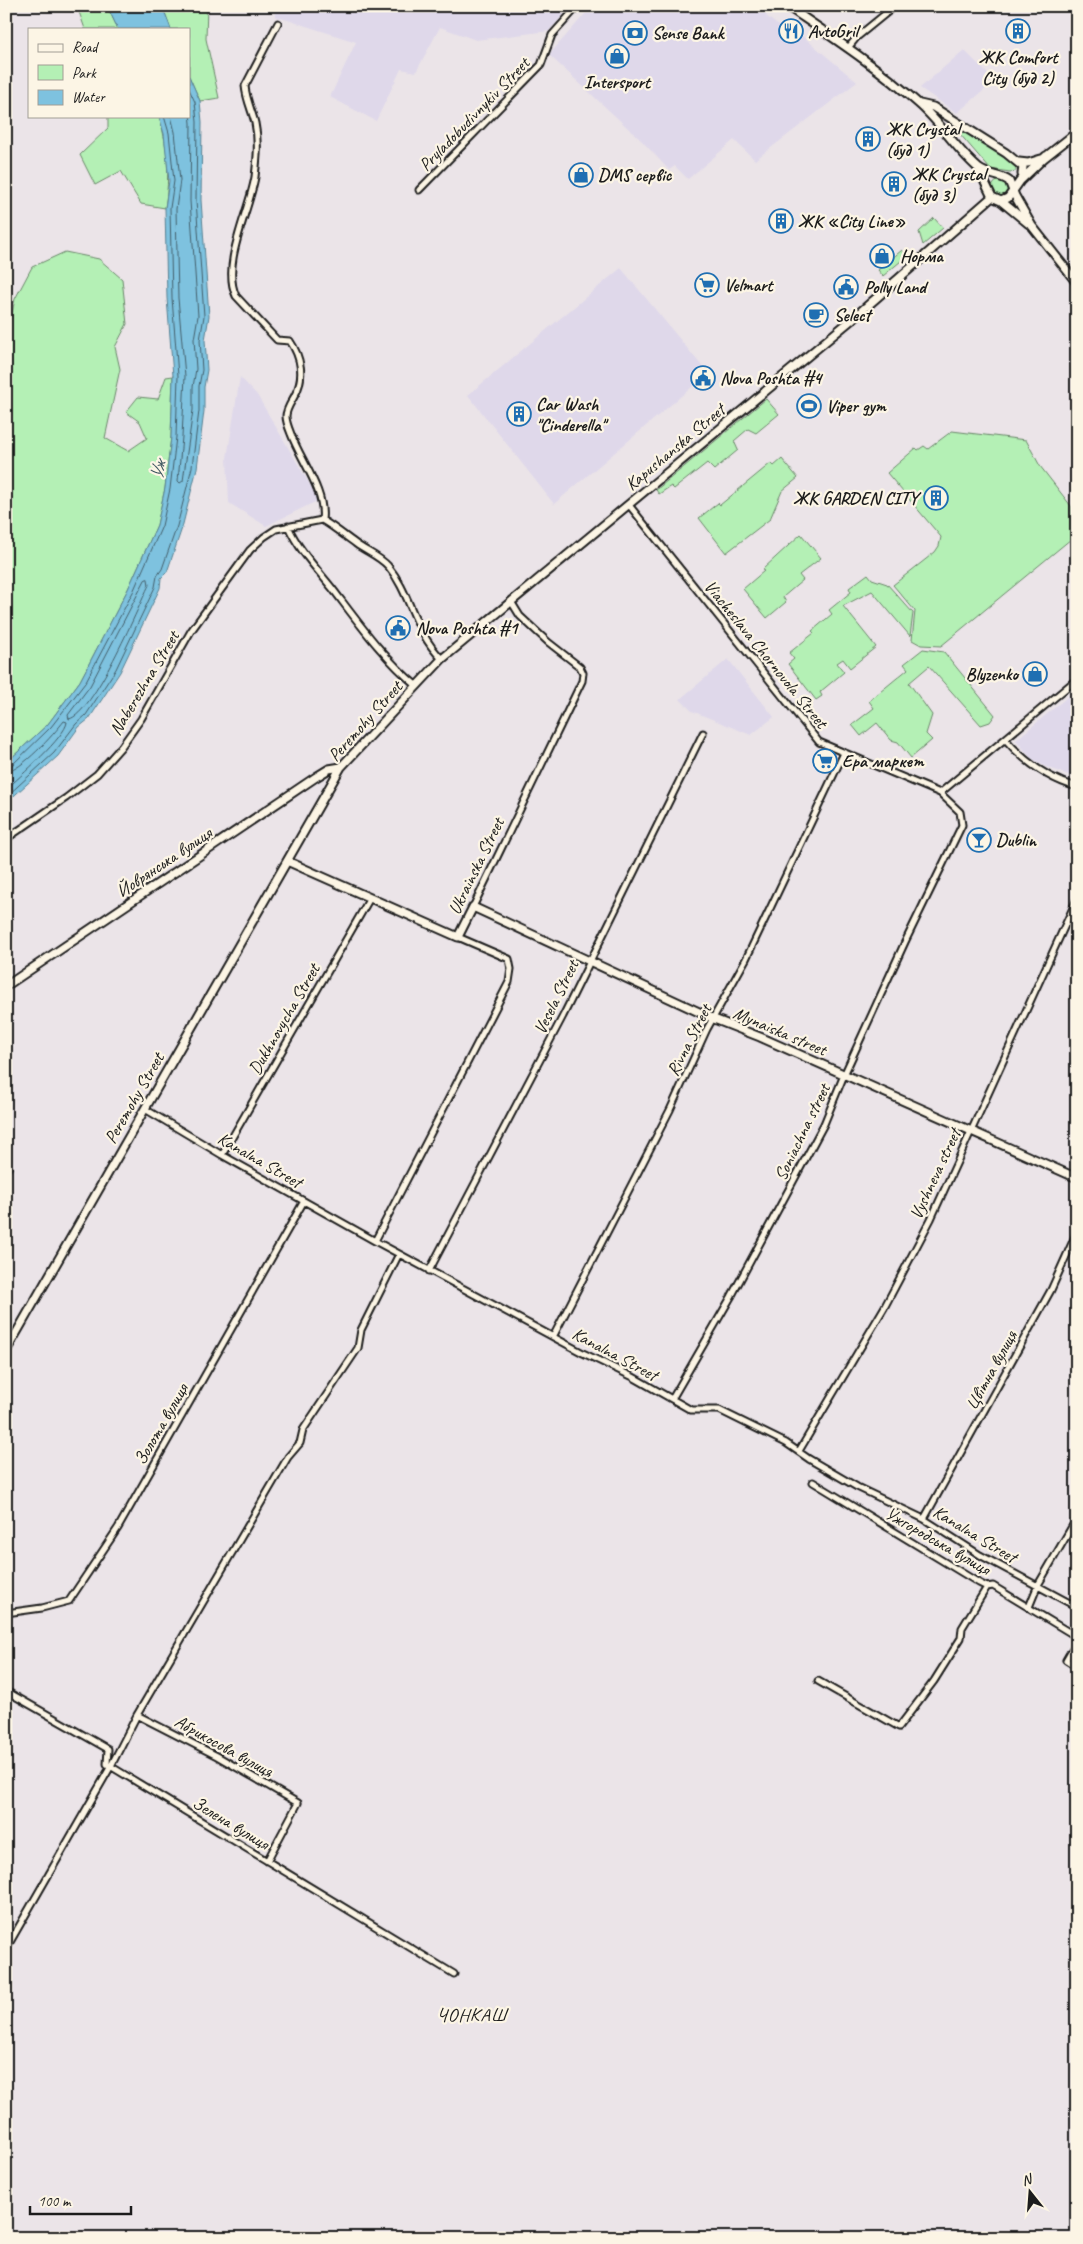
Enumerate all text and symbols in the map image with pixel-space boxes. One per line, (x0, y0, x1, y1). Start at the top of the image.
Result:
restaurant icon: AvtoGril (778, 18, 804, 44)
building icon: ЖК Comfort City (буд 2) (1005, 18, 1031, 44)
bank icon: Sense Bank (622, 20, 648, 46)
place label: AvtoGril (808, 20, 861, 42)
place label: Sense Bank (652, 22, 726, 44)
legend (28, 28, 190, 118)
text: Road (72, 38, 99, 57)
shop icon: Intersport (604, 43, 630, 69)
place label: ЖК Comfort City (буд 2) (979, 46, 1059, 89)
street label: Pryladobudivnykiv Street (414, 51, 535, 175)
text: Park (72, 64, 97, 83)
place label: Intersport (584, 71, 652, 93)
text: Water (72, 88, 106, 107)
place label: ЖК Crystal (буд 1) (886, 118, 964, 161)
building icon: ЖК Crystal (буд 1) (855, 126, 881, 152)
shop icon: DMS сервіс (568, 162, 594, 188)
place label: ЖК Crystal (буд 3) (912, 163, 990, 206)
place label: DMS сервіс (598, 164, 673, 186)
building icon: ЖК Crystal (буд 3) (881, 171, 907, 197)
building icon: ЖК «City Line» (768, 208, 794, 234)
place label: ЖК «City Line» (798, 210, 906, 232)
shop icon: Норма (869, 243, 895, 269)
place label: Норма (900, 245, 944, 267)
supermarket icon: Velmart (694, 272, 720, 298)
place label: Velmart (724, 274, 775, 296)
public building icon: Polly Land (833, 274, 859, 300)
place label: Polly Land (864, 276, 930, 298)
cafe icon: Select (803, 302, 829, 328)
place label: Select (834, 304, 873, 326)
public building icon: Nova Poshta #4 (690, 365, 716, 391)
place label: Nova Poshta #4 (720, 367, 823, 389)
place label: Car Wash "Cinderella" (536, 393, 609, 436)
sports icon: Viper gym (796, 393, 822, 419)
place label: Viper gym (826, 395, 887, 417)
street label: Kapushanska Street (621, 397, 732, 495)
building icon: Car Wash "Cinderella" (506, 401, 532, 427)
water label: Уж (145, 455, 172, 481)
building icon: ЖК GARDEN CITY (923, 485, 949, 511)
place label: ЖК GARDEN CITY (793, 487, 922, 509)
street label: Viacheslava Chornovola Street (699, 575, 834, 734)
public building icon: Nova Poshta #1 (385, 615, 411, 641)
place label: Nova Poshta #1 (416, 617, 519, 639)
street label: Naberezhna Street (104, 625, 185, 739)
shop icon: Blyzenko (1022, 661, 1048, 687)
place label: Blyzenko (966, 663, 1019, 685)
street label: Peremohy Street (323, 675, 408, 766)
supermarket icon: Ера маркет (812, 748, 838, 774)
place label: Ера маркет (842, 750, 925, 772)
street label: Ukrainska Street (443, 812, 510, 918)
street label: Йоврянська вулиця (112, 821, 218, 902)
bar icon: Dublin (966, 827, 992, 853)
place label: Dublin (996, 829, 1038, 851)
street label: Vesela Street (529, 955, 584, 1038)
street label: Dukhnovycha Street (243, 958, 326, 1078)
street label: Rivna Street (662, 999, 717, 1080)
street label: Mynaiska street (730, 1002, 832, 1061)
street label: Peremohy Street (99, 1047, 170, 1147)
street label: Soniachna street (769, 1078, 836, 1184)
street label: Vyshneva street (905, 1123, 967, 1223)
street label: Kanalna Street (214, 1127, 309, 1194)
street label: Kanalna Street (569, 1322, 664, 1387)
street label: Цвітна вулиця (960, 1325, 1022, 1413)
street label: Золота вулиця (129, 1378, 194, 1468)
street label: Kanalna Street (929, 1500, 1023, 1569)
street label: Ужгородська вулиця (882, 1502, 996, 1581)
street label: Абрикосова вулиця (171, 1710, 278, 1783)
street label: Зелена вулиця (189, 1792, 275, 1855)
district label: ЧОНКАШ (437, 2003, 510, 2027)
north arrow (1006, 2166, 1056, 2216)
text: N (1020, 2170, 1035, 2189)
scale bar (30, 2184, 131, 2216)
text: 100 m (38, 2192, 72, 2211)

